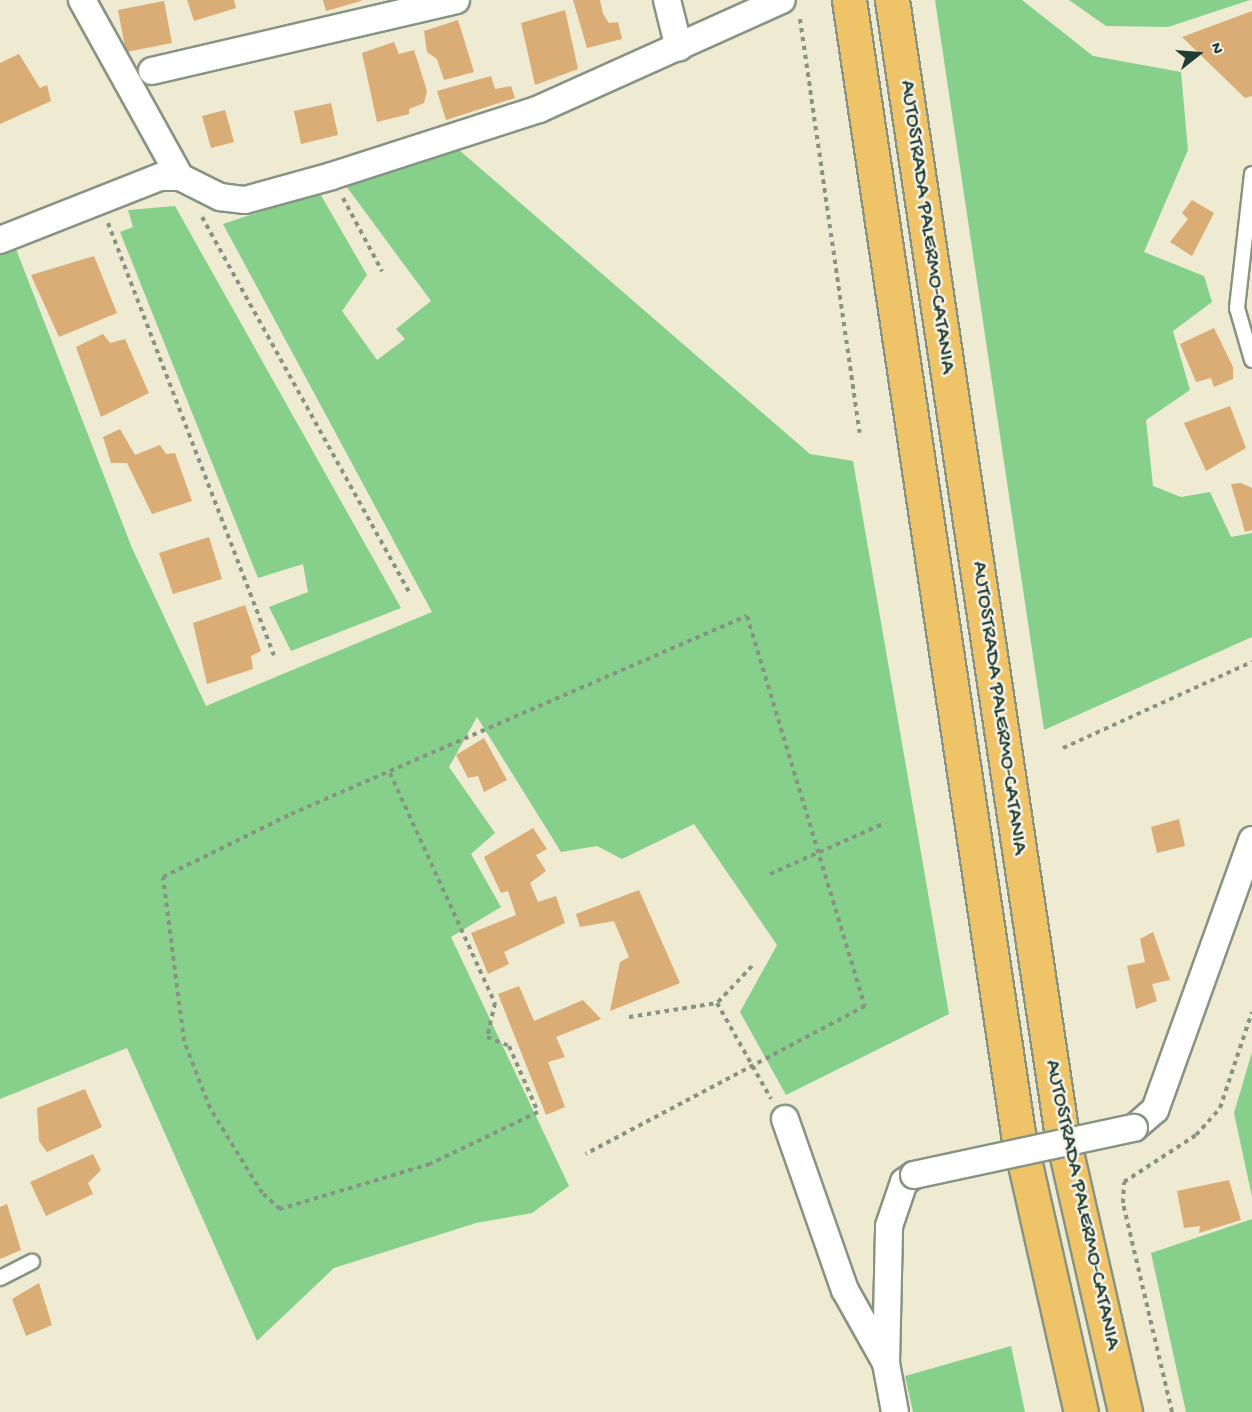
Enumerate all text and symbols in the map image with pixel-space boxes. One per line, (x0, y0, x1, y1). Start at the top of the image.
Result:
north arrow (1168, 24, 1228, 84)
text: N (1205, 41, 1226, 56)
street label: AUTOSTRADA PALERMO-CATANIA (892, 79, 960, 375)
street label: AUTOSTRADA PALERMO-CATANIA (964, 560, 1032, 856)
street label: AUTOSTRADA PALERMO-CATANIA (1037, 1058, 1125, 1352)

